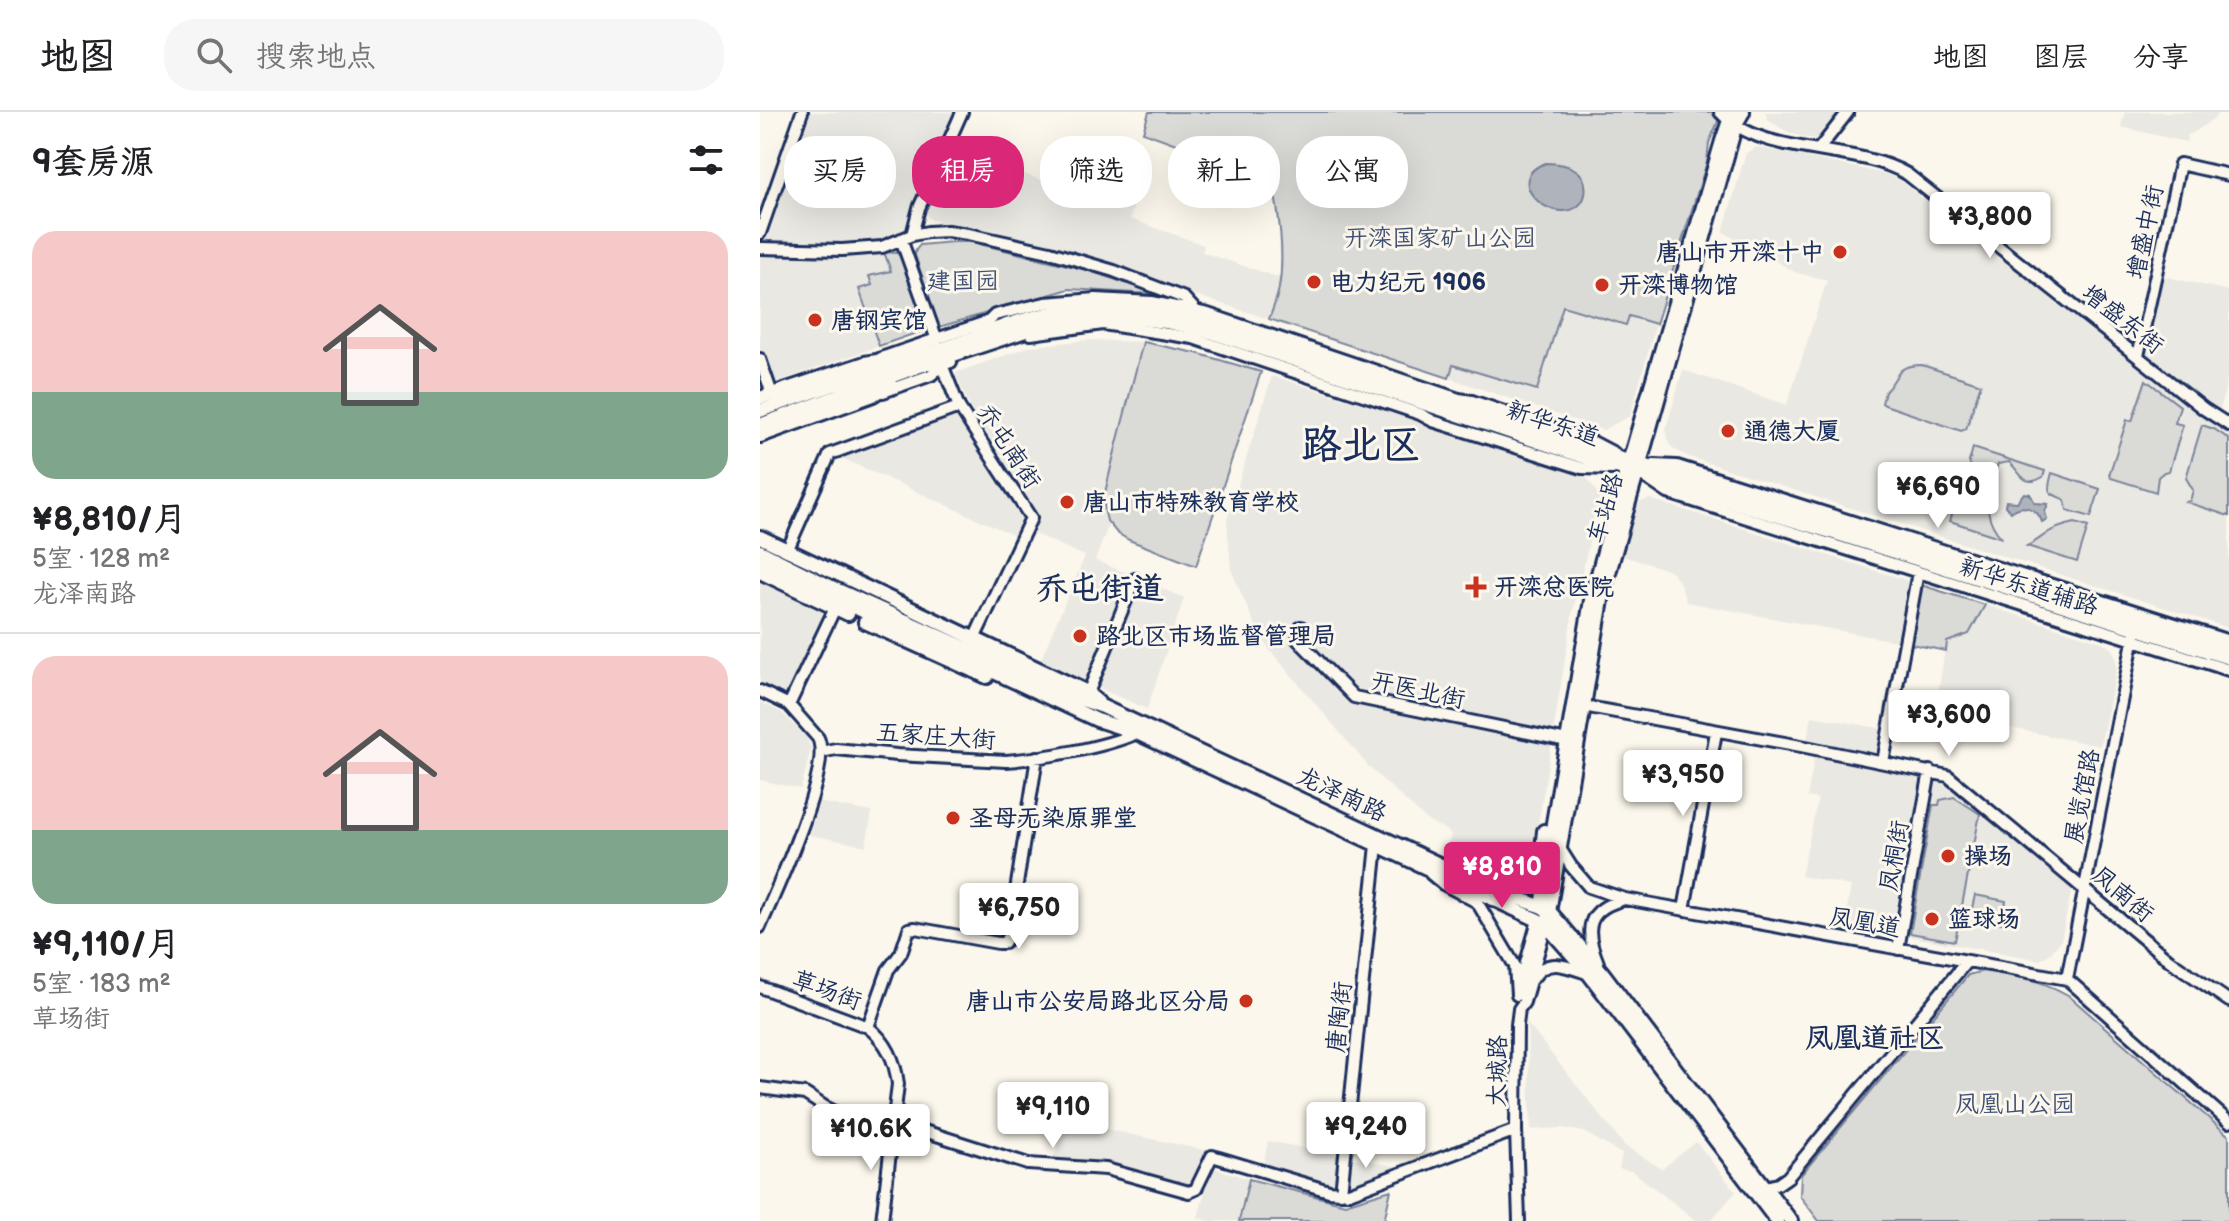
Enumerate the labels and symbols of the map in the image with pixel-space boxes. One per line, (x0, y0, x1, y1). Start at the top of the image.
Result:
street label: 增盛中街 (2121, 182, 2170, 282)
pin: ¥3,800 (1925, 192, 2055, 260)
park label: 开滦国家矿山公园 (1344, 224, 1536, 253)
place label: 唐山市开滦十中 (1656, 238, 1824, 267)
marker: 唐山市开滦十中 (1831, 243, 1849, 261)
park label: 建国园 (927, 267, 999, 296)
place label: 电力纪元 1906 (1330, 268, 1486, 297)
place label: 开滦博物馆 (1618, 271, 1738, 300)
marker: 电力纪元 1906 (1305, 273, 1323, 291)
marker: 开滦博物馆 (1593, 276, 1611, 294)
street label: 增盛东街 (2076, 278, 2169, 360)
place label: 唐钢宾馆 (831, 306, 927, 335)
marker: 唐钢宾馆 (806, 311, 824, 329)
street label: 新华东道 (1503, 395, 1603, 452)
street label: 乔屯南街 (970, 398, 1047, 494)
place label: 通德大厦 (1744, 417, 1840, 446)
district label: 路北区 (1301, 422, 1421, 470)
marker: 通德大厦 (1719, 422, 1737, 440)
pin: ¥6,690 (1873, 462, 2003, 530)
street label: 车站路 (1582, 470, 1629, 547)
place label: 唐山市特殊教育学校 (1083, 488, 1299, 517)
marker: 唐山市特殊教育学校 (1058, 493, 1076, 511)
street label: 新华东道辅路 (1956, 552, 2102, 621)
district label: 乔屯街道 (1036, 570, 1164, 609)
place label: 开滦总医院 (1494, 573, 1614, 602)
marker: 开滦总医院 (1465, 576, 1487, 598)
place label: 路北区市场监督管理局 (1096, 622, 1336, 651)
marker: 路北区市场监督管理局 (1071, 627, 1089, 645)
street label: 开医北街 (1368, 666, 1468, 715)
pin: ¥3,600 (1884, 690, 2014, 758)
street label: 五家庄大街 (875, 718, 997, 755)
street label: 展览馆路 (2059, 746, 2106, 846)
pin: ¥3,950 (1618, 750, 1748, 818)
street label: 龙泽南路 (1292, 761, 1391, 828)
place label: 圣母无染原罪堂 (969, 804, 1137, 833)
marker: 圣母无染原罪堂 (944, 809, 962, 827)
street label: 凤桐街 (1874, 818, 1915, 894)
pin: ¥8,810 (1437, 842, 1567, 910)
place label: 操场 (1964, 842, 2012, 871)
marker: 操场 (1939, 847, 1957, 865)
street label: 凤南街 (2086, 860, 2160, 929)
pin: ¥6,750 (954, 883, 1084, 951)
street label: 凤凰道 (1827, 902, 1903, 943)
place label: 篮球场 (1948, 905, 2020, 934)
marker: 篮球场 (1923, 910, 1941, 928)
street label: 草场街 (788, 965, 866, 1016)
street label: 唐陶街 (1321, 980, 1358, 1054)
place label: 唐山市公安局路北区分局 (966, 987, 1230, 1016)
marker: 唐山市公安局路北区分局 (1237, 992, 1255, 1010)
district label: 凤凰道社区 (1805, 1022, 1945, 1055)
street label: 大城路 (1482, 1035, 1513, 1107)
pin: ¥9,110 (988, 1082, 1118, 1150)
park label: 凤凰山公园 (1955, 1090, 2075, 1119)
pin: ¥9,240 (1301, 1102, 1431, 1170)
pin: ¥10.6K (806, 1104, 936, 1172)

